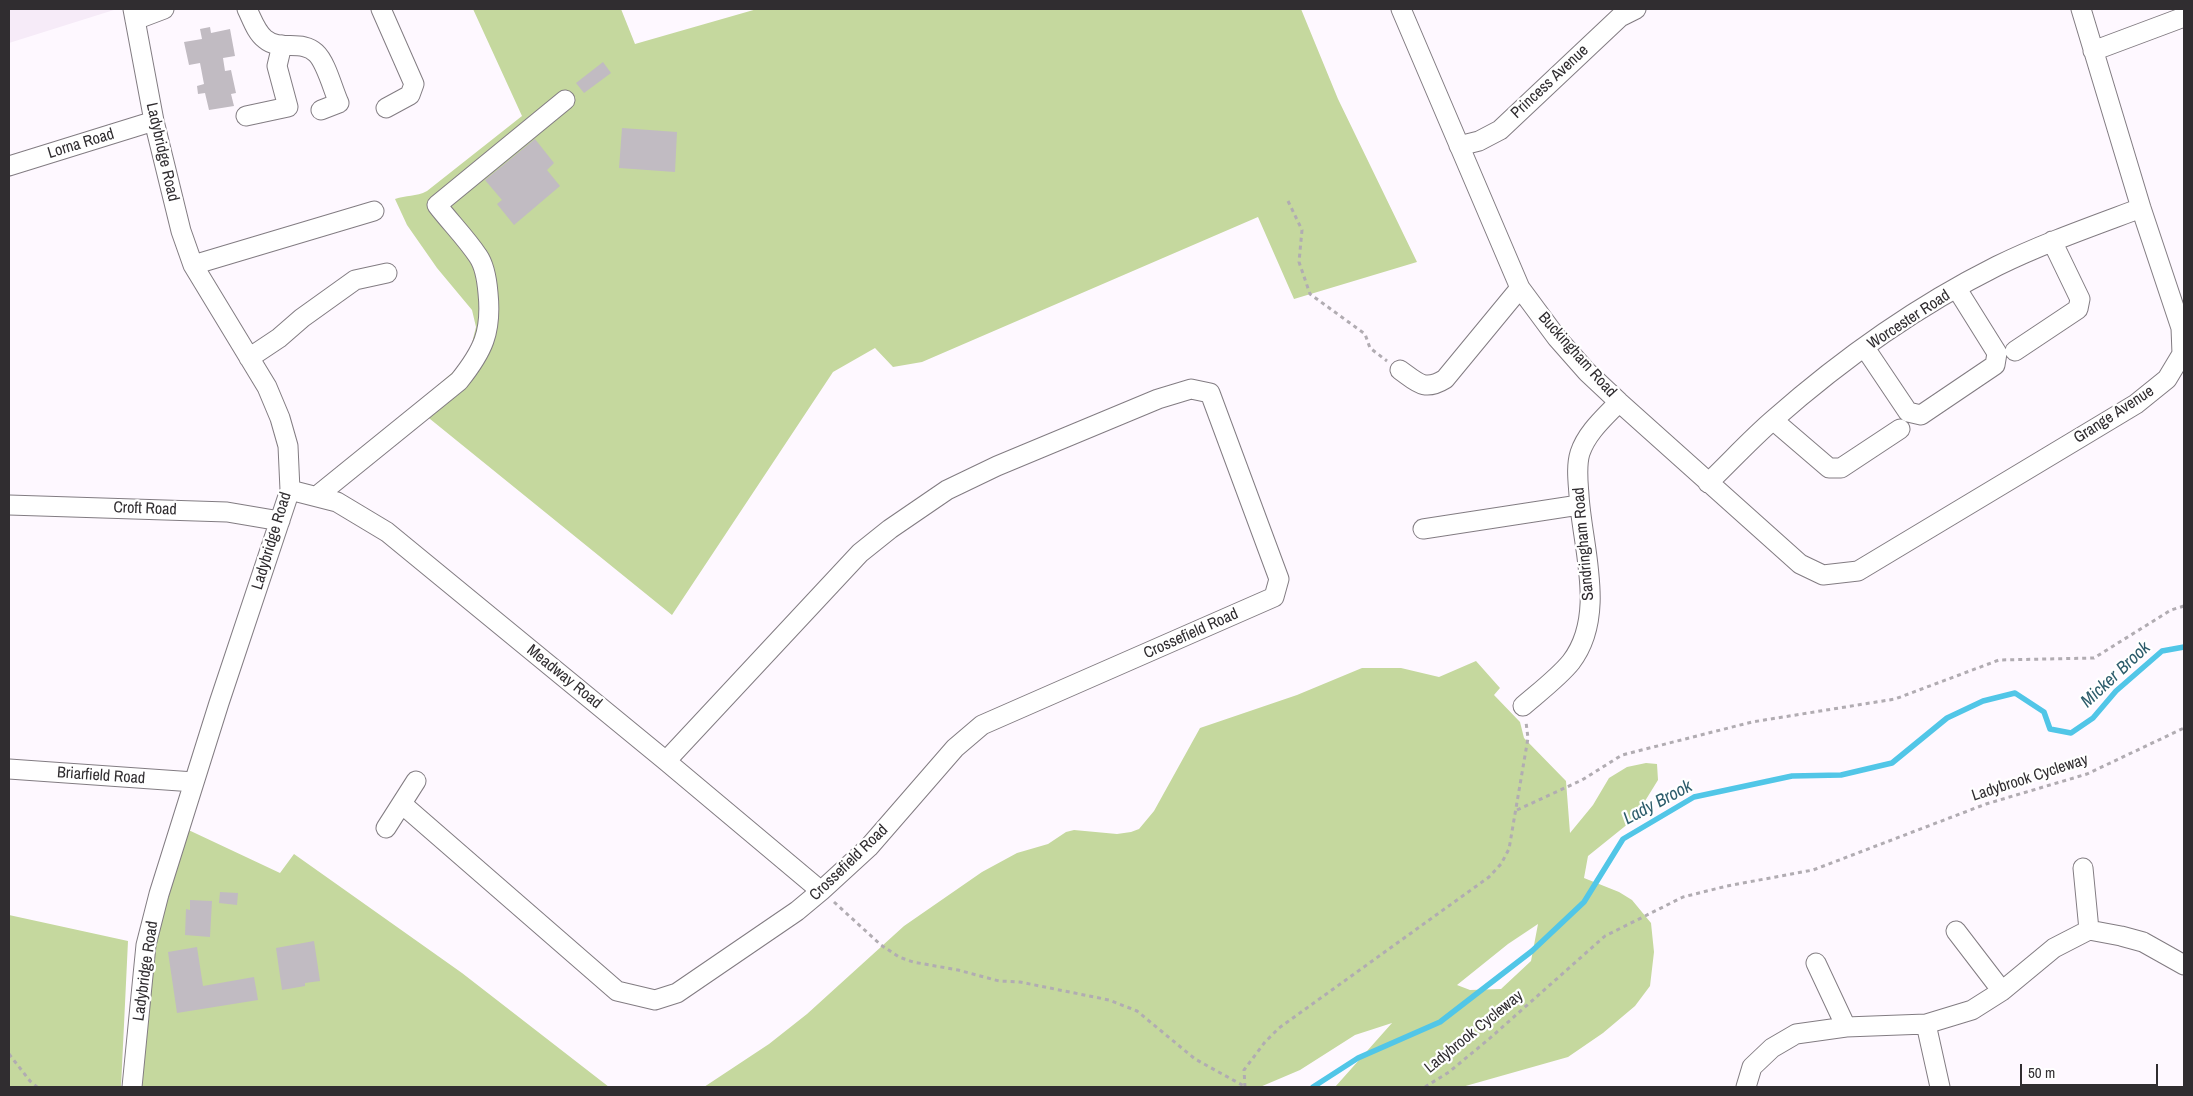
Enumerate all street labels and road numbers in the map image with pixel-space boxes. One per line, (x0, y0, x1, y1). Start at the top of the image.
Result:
street label: Princess Avenue (1507, 41, 1593, 123)
street label: Ladybridge Road (141, 101, 183, 203)
street label: Lorna Road (45, 125, 117, 163)
street label: Worcester Road (1864, 286, 1954, 354)
street label: Buckingham Road (1534, 308, 1620, 402)
street label: Grange Avenue (2070, 382, 2158, 448)
street label: Sandringham Road (1569, 486, 1599, 602)
street label: Ladybridge Road (248, 490, 296, 592)
street label: Croft Road (113, 498, 177, 520)
street label: Crossefield Road (1141, 605, 1241, 663)
street label: Meadway Road (523, 641, 605, 713)
street label: Ladybrook Cycleway (1969, 750, 2091, 806)
street label: Briarfield Road (56, 763, 146, 789)
street label: Crossefield Road (806, 821, 892, 905)
street label: Ladybridge Road (129, 920, 163, 1022)
street label: Ladybrook Cycleway (1421, 986, 1527, 1078)

